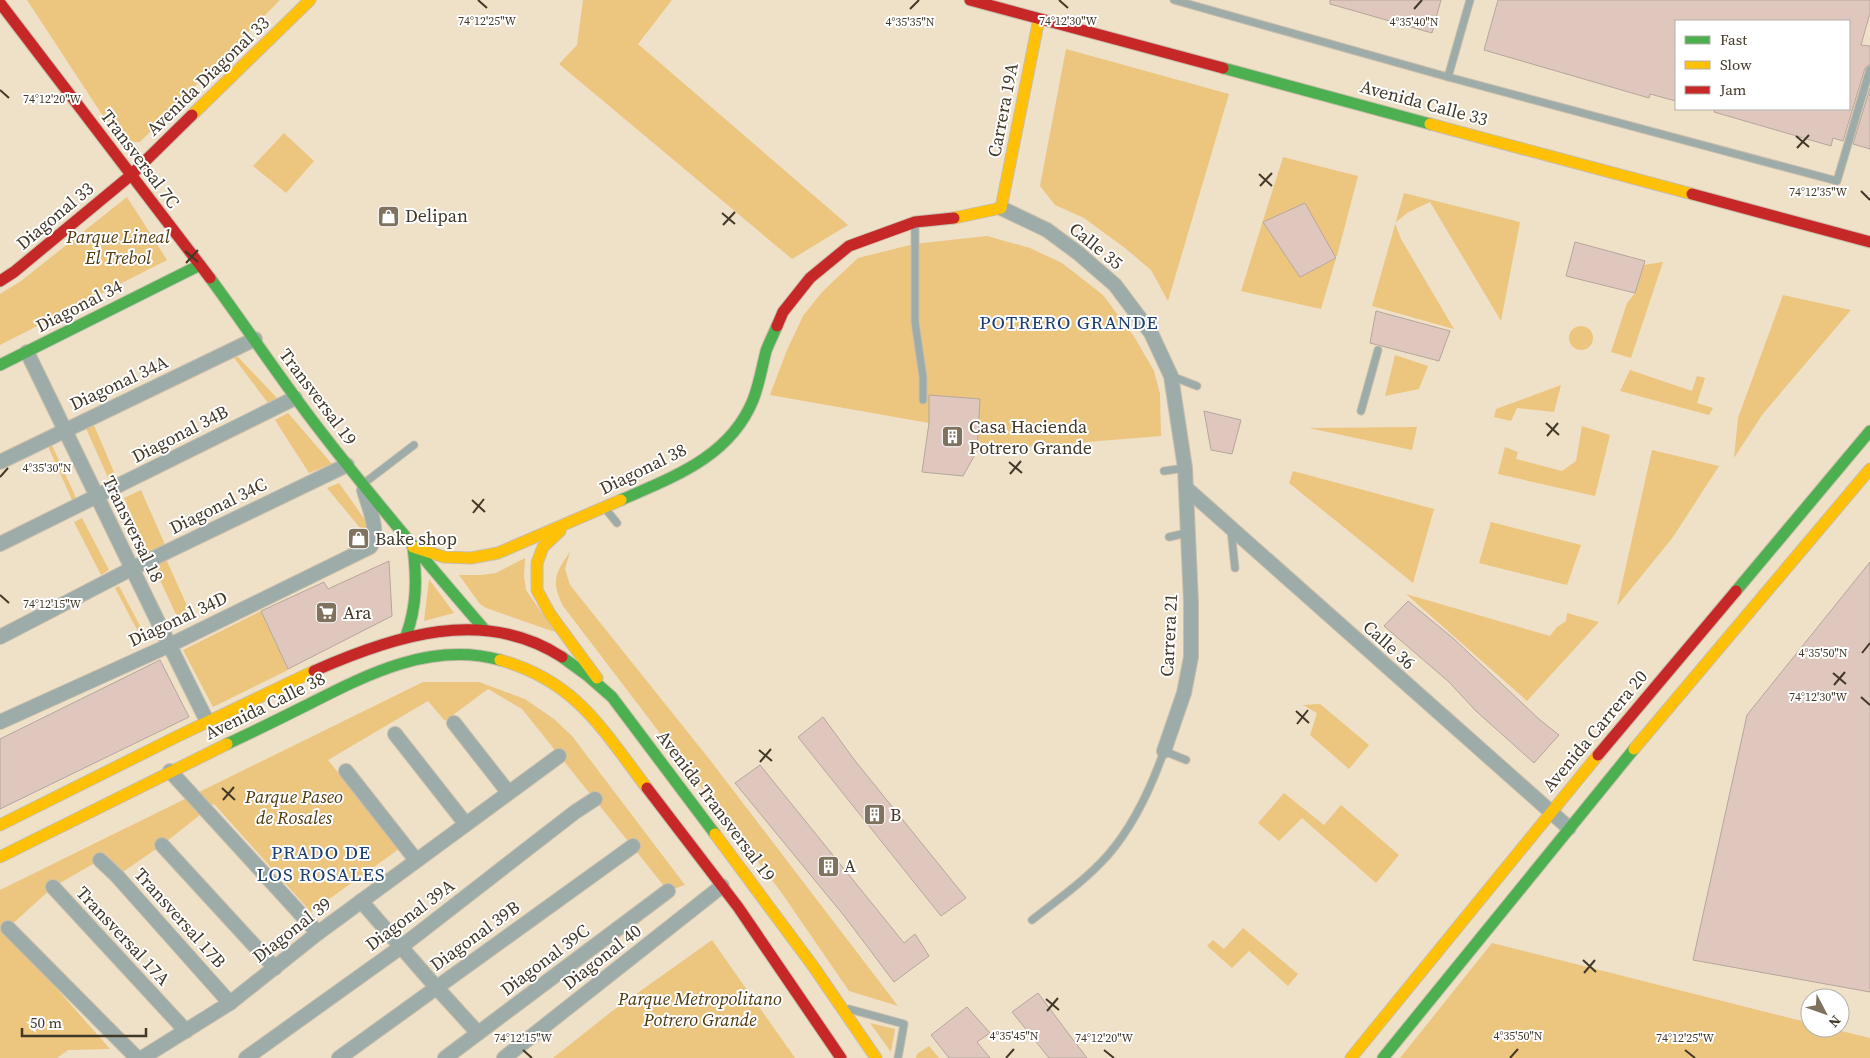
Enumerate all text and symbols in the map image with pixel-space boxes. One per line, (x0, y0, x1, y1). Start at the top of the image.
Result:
street label: Avenida Diagonal 33 (141, 10, 275, 141)
text: 74°12'25"W (458, 13, 516, 29)
text: 74°12'30"W (1039, 13, 1097, 29)
text: 4°35'35"N (885, 14, 935, 30)
text: 4°35'40"N (1389, 14, 1439, 30)
legend (1675, 20, 1850, 110)
text: Fast (1720, 29, 1747, 50)
text: Slow (1720, 54, 1752, 75)
street label: Carrera 19A (981, 61, 1024, 159)
street label: Avenida Calle 33 (1358, 73, 1491, 132)
text: Jam (1719, 79, 1747, 100)
text: 74°12'20"W (23, 91, 81, 107)
street label: Transversal 7C (95, 104, 186, 213)
street label: Diagonal 33 (11, 176, 99, 255)
text: 74°12'35"W (1789, 184, 1847, 200)
place label: Delipan (405, 203, 468, 228)
shop icon: Delipan (377, 204, 401, 228)
street label: Calle 35 (1064, 216, 1129, 275)
park label: Parque Lineal El Trebol (65, 224, 170, 270)
street label: Diagonal 34 (31, 273, 126, 338)
district label: POTRERO GRANDE (979, 309, 1159, 335)
street label: Transversal 19 (274, 343, 363, 450)
street label: Diagonal 34A (66, 349, 172, 416)
street label: Diagonal 34B (127, 399, 232, 469)
place label: Casa Hacienda Potrero Grande (969, 414, 1092, 460)
building icon: Casa Hacienda Potrero Grande (941, 425, 965, 449)
street label: Diagonal 38 (595, 437, 690, 500)
text: 4°35'30"N (22, 460, 72, 476)
street label: Transversal 18 (97, 471, 170, 586)
street label: Diagonal 34C (165, 471, 271, 540)
place label: Bake shop (375, 526, 457, 551)
shop icon: Bake shop (347, 527, 371, 551)
street label: Diagonal 34D (124, 585, 231, 652)
street label: Carrera 21 (1154, 593, 1183, 677)
text: 74°12'15"W (23, 596, 81, 612)
place label: Ara (343, 600, 372, 625)
supermarket icon: Ara (315, 601, 339, 625)
street label: Calle 36 (1358, 614, 1421, 675)
text: 4°35'50"N (1798, 645, 1848, 661)
street label: Avenida Carrera 20 (1536, 664, 1653, 797)
street label: Avenida Calle 38 (200, 666, 329, 746)
text: 74°12'30"W (1789, 689, 1847, 705)
street label: Avenida Transversal 19 (651, 725, 782, 886)
park label: Parque Paseo de Rosales (244, 784, 343, 830)
place label: B (890, 802, 901, 827)
building icon: B (862, 803, 886, 827)
district label: PRADO DE LOS ROSALES (257, 839, 385, 887)
place label: A (844, 853, 856, 878)
building icon: A (816, 854, 840, 878)
street label: Transversal 17B (129, 862, 232, 973)
street label: Diagonal 39A (360, 873, 459, 956)
street label: Transversal 17A (71, 881, 176, 991)
street label: Diagonal 39 (247, 891, 336, 968)
street label: Diagonal 39B (425, 895, 525, 977)
street label: Diagonal 39C (495, 918, 594, 1001)
street label: Diagonal 40 (557, 918, 646, 995)
park label: Parque Metropolitano Potrero Grande (617, 986, 782, 1032)
north arrow (1800, 988, 1850, 1038)
scale bar (22, 1006, 146, 1038)
text: N (1824, 1011, 1846, 1032)
text: 50 m (30, 1012, 62, 1033)
text: 4°35'45"N (989, 1028, 1039, 1044)
text: 4°35'50"N (1493, 1028, 1543, 1044)
text: 74°12'15"W (494, 1030, 552, 1046)
text: 74°12'20"W (1075, 1030, 1133, 1046)
text: 74°12'25"W (1656, 1030, 1714, 1046)

